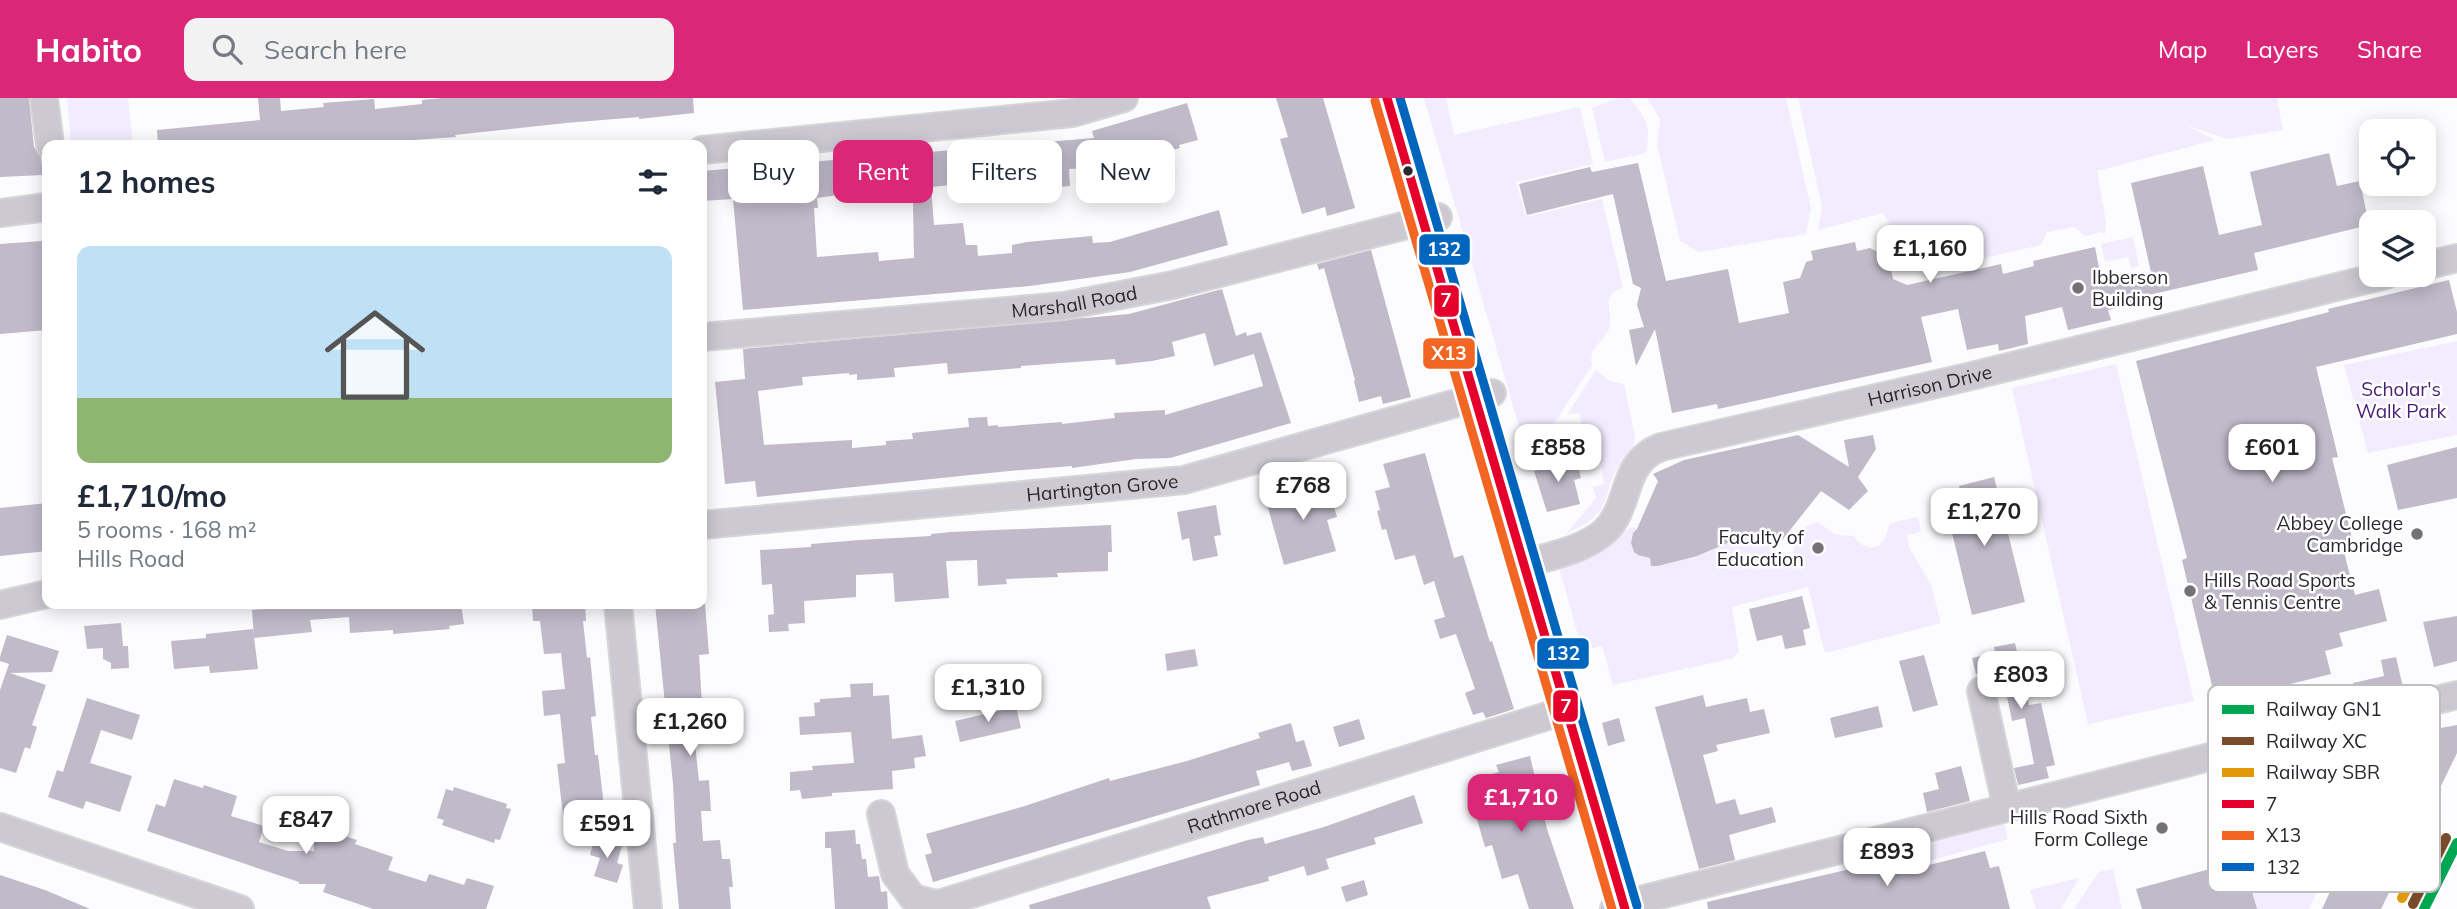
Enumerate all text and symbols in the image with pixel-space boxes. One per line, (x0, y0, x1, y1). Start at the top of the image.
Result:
search box (184, 18, 674, 81)
text: Habito (35, 29, 142, 70)
icon: search (208, 30, 246, 68)
text: Search here (264, 33, 407, 66)
text: Map (2158, 34, 2207, 64)
text: Layers (2245, 34, 2319, 64)
text: Share (2357, 34, 2422, 64)
map controls (2359, 119, 2436, 287)
button: locate (2359, 119, 2436, 196)
chip: Buy (728, 140, 819, 203)
chip: Rent (833, 140, 933, 203)
chip: Filters (947, 140, 1062, 203)
chip: New (1076, 140, 1175, 203)
text: 12 homes (77, 163, 216, 201)
icon: filters (634, 163, 672, 201)
unlabelled marker (1401, 164, 1415, 178)
button: layers (2359, 210, 2436, 287)
pin: £1,160 (1873, 226, 1987, 285)
line badge: 132 (1418, 233, 1471, 266)
text: £1,160 (1893, 233, 1967, 262)
text: 132 (1427, 237, 1461, 261)
place label: Ibberson Building (2092, 265, 2168, 311)
street label: Marshall Road (1010, 280, 1139, 322)
marker: Ibberson Building (2070, 280, 2086, 296)
line badge: 7 (1433, 284, 1460, 318)
text: 7 (1440, 288, 1452, 312)
icon: home (312, 292, 438, 418)
line badge: X13 (1422, 337, 1476, 370)
text: X13 (1430, 341, 1467, 365)
street label: Harrison Drive (1865, 359, 1994, 411)
park label: Scholar's Walk Park (2356, 377, 2447, 423)
pin: £858 (1517, 424, 1599, 484)
pin: £601 (2231, 424, 2313, 484)
text: £858 (1530, 432, 1586, 461)
text: £601 (2244, 432, 2300, 461)
pin: £768 (1262, 462, 1344, 522)
street label: Hartington Grove (1025, 469, 1179, 507)
text: £768 (1275, 470, 1331, 499)
text: £1,710/mo (77, 477, 227, 515)
pin: £1,270 (1927, 489, 2041, 548)
text: £1,270 (1947, 496, 2021, 525)
place label: Abbey College Cambridge (2277, 511, 2403, 557)
text: 5 rooms · 168 m² (77, 515, 257, 544)
place label: Faculty of Education (1717, 525, 1805, 571)
marker: Abbey College Cambridge (2409, 526, 2425, 542)
marker: Faculty of Education (1810, 540, 1826, 556)
text: Hills Road (77, 544, 185, 573)
place label: Hills Road Sports & Tennis Centre (2204, 568, 2356, 614)
marker: Hills Road Sports & Tennis Centre (2182, 583, 2198, 599)
line badge: 132 (1536, 637, 1590, 670)
text: 132 (1546, 641, 1580, 665)
pin: £803 (1980, 652, 2062, 711)
text: £803 (1993, 659, 2049, 688)
pin: £1,310 (931, 664, 1045, 724)
text: £1,310 (951, 672, 1025, 701)
legend (2208, 685, 2440, 892)
line badge: 7 (1552, 689, 1579, 723)
text: 7 (1560, 694, 1572, 718)
text: Railway GN1 (2266, 697, 2382, 721)
pin: £1,260 (633, 698, 747, 758)
text: £1,260 (653, 706, 727, 735)
text: Railway XC (2266, 729, 2367, 753)
text: Railway SBR (2266, 760, 2380, 784)
pin: £1,710 (1464, 774, 1578, 834)
street label: Rathmore Road (1184, 775, 1324, 839)
text: £1,710 (1484, 782, 1558, 811)
text: 7 (2266, 792, 2277, 816)
pin: £847 (265, 796, 347, 856)
pin: £591 (566, 800, 648, 860)
text: £847 (278, 804, 334, 833)
place label: Hills Road Sixth Form College (2010, 805, 2148, 851)
text: £591 (579, 808, 635, 837)
marker: Hills Road Sixth Form College (2154, 820, 2170, 836)
text: X13 (2266, 823, 2301, 847)
pin: £893 (1846, 828, 1928, 888)
text: £893 (1859, 836, 1915, 865)
text: 132 (2266, 855, 2300, 879)

